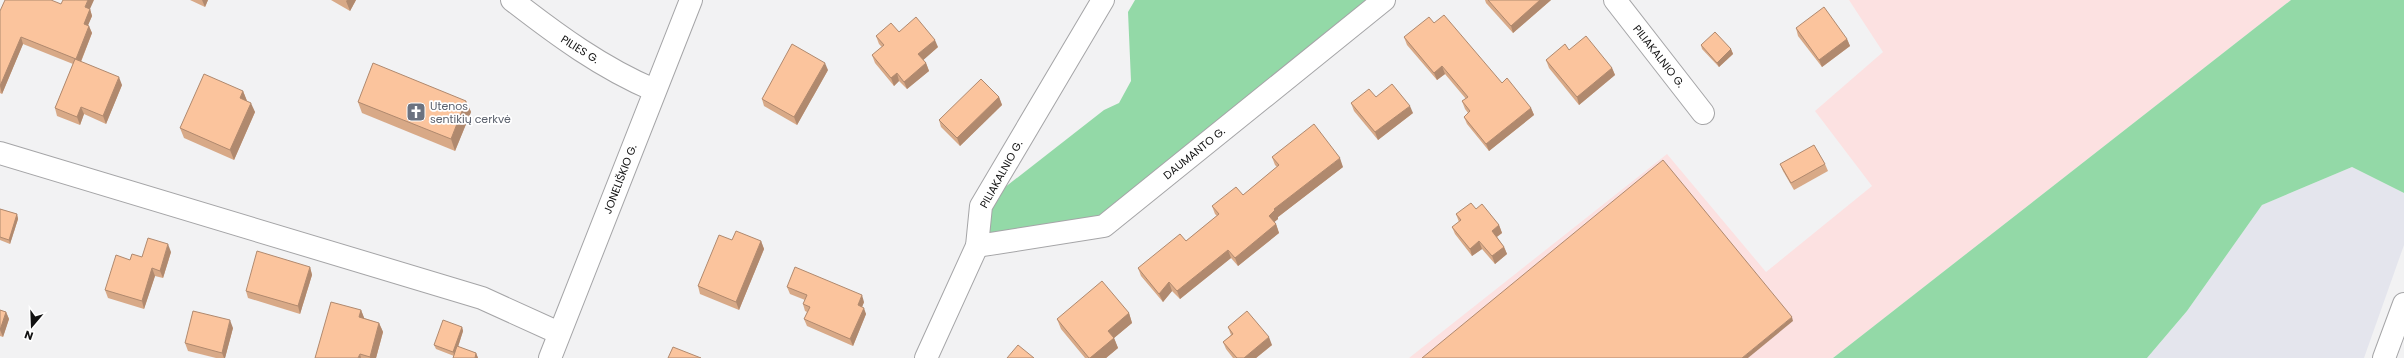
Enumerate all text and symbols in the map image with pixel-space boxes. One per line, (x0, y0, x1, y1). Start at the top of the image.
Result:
street label: PILIAKALNIO G. (1629, 21, 1689, 91)
street label: PILIES G. (558, 31, 602, 67)
place label: Utenos sentikių cerkvė (430, 98, 511, 127)
church icon: Utenos sentikių cerkvė (405, 101, 427, 123)
street label: DAUMANTO G. (1160, 123, 1228, 183)
street label: PILIAKALNIO G. (976, 137, 1026, 211)
street label: JONELIŠKIO G. (599, 142, 641, 216)
north arrow (12, 306, 52, 346)
text: N (22, 327, 35, 344)

